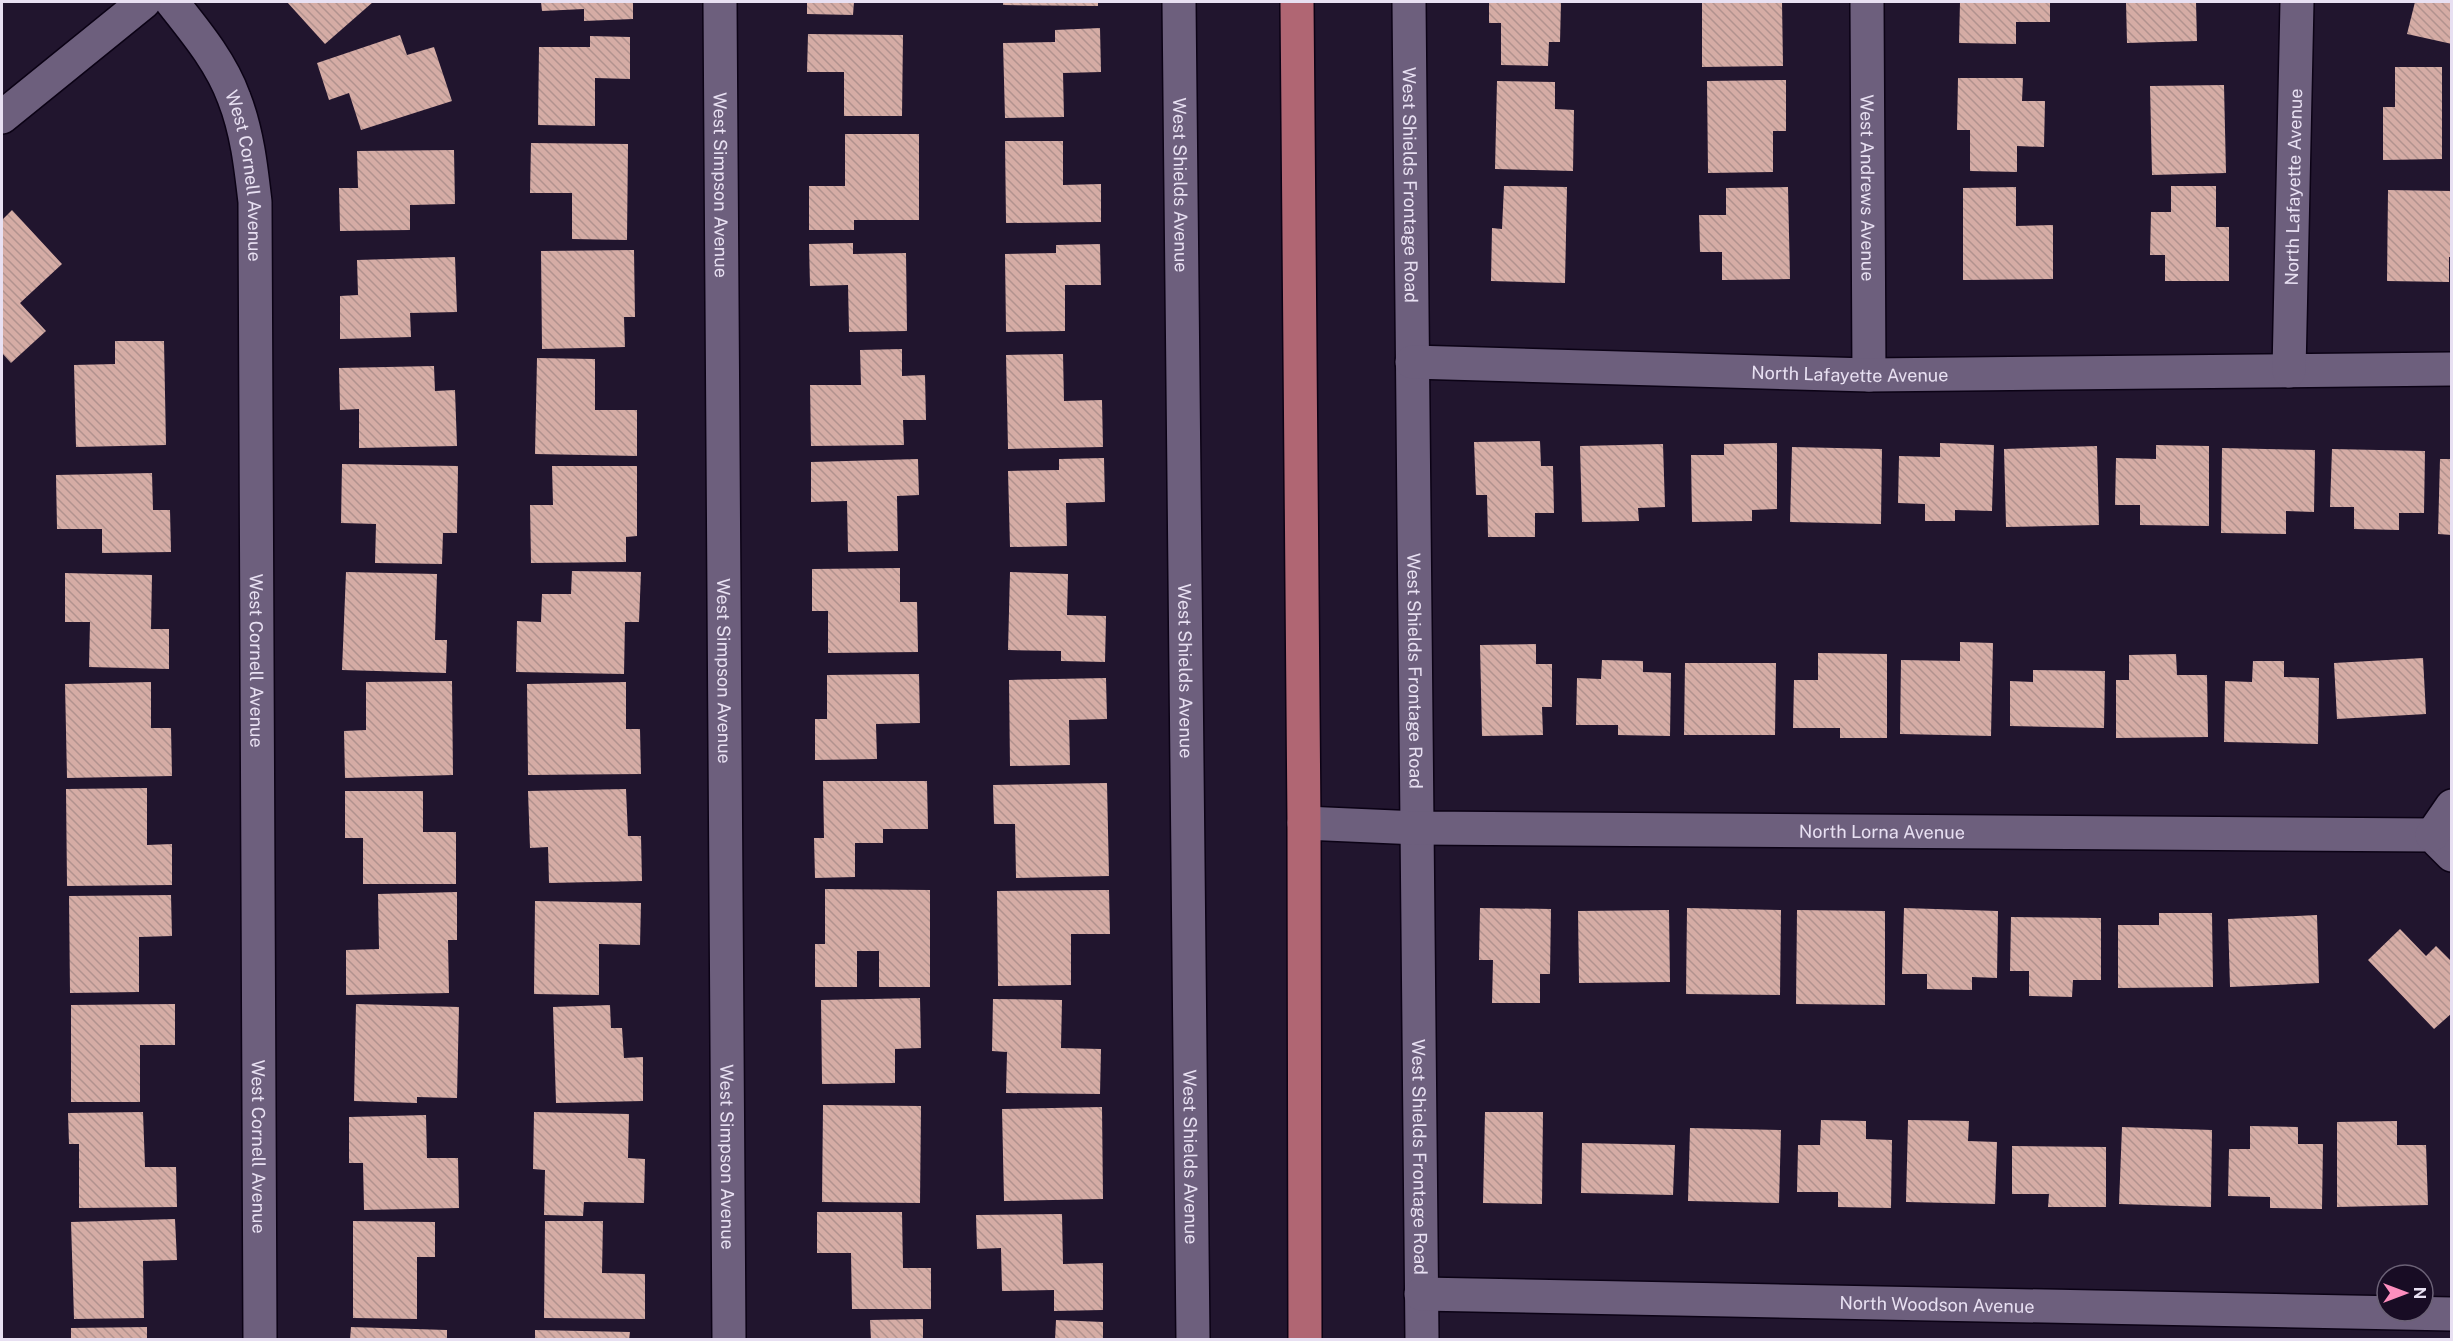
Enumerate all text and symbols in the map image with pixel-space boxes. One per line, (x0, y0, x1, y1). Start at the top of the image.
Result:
street label: West Shields Frontage Road (1399, 67, 1422, 303)
street label: West Cornell Avenue (221, 87, 266, 262)
street label: North Lafayette Avenue (2280, 88, 2306, 286)
street label: West Simpson Avenue (710, 92, 732, 278)
street label: West Andrews Avenue (1857, 94, 1879, 282)
street label: West Shields Avenue (1170, 97, 1192, 273)
street label: North Lafayette Avenue (1751, 361, 1949, 386)
street label: West Shields Frontage Road (1404, 553, 1427, 789)
street label: West Cornell Avenue (246, 574, 268, 748)
street label: West Simpson Avenue (713, 578, 736, 764)
street label: West Shields Avenue (1175, 583, 1197, 759)
street label: North Lorna Avenue (1799, 820, 1965, 842)
street label: West Shields Frontage Road (1409, 1039, 1432, 1275)
street label: West Cornell Avenue (248, 1060, 270, 1234)
street label: West Simpson Avenue (717, 1064, 739, 1250)
street label: West Shields Avenue (1180, 1069, 1202, 1245)
north arrow (2375, 1263, 2435, 1323)
text: N (2410, 1287, 2429, 1299)
street label: North Woodson Avenue (1839, 1292, 2035, 1316)

